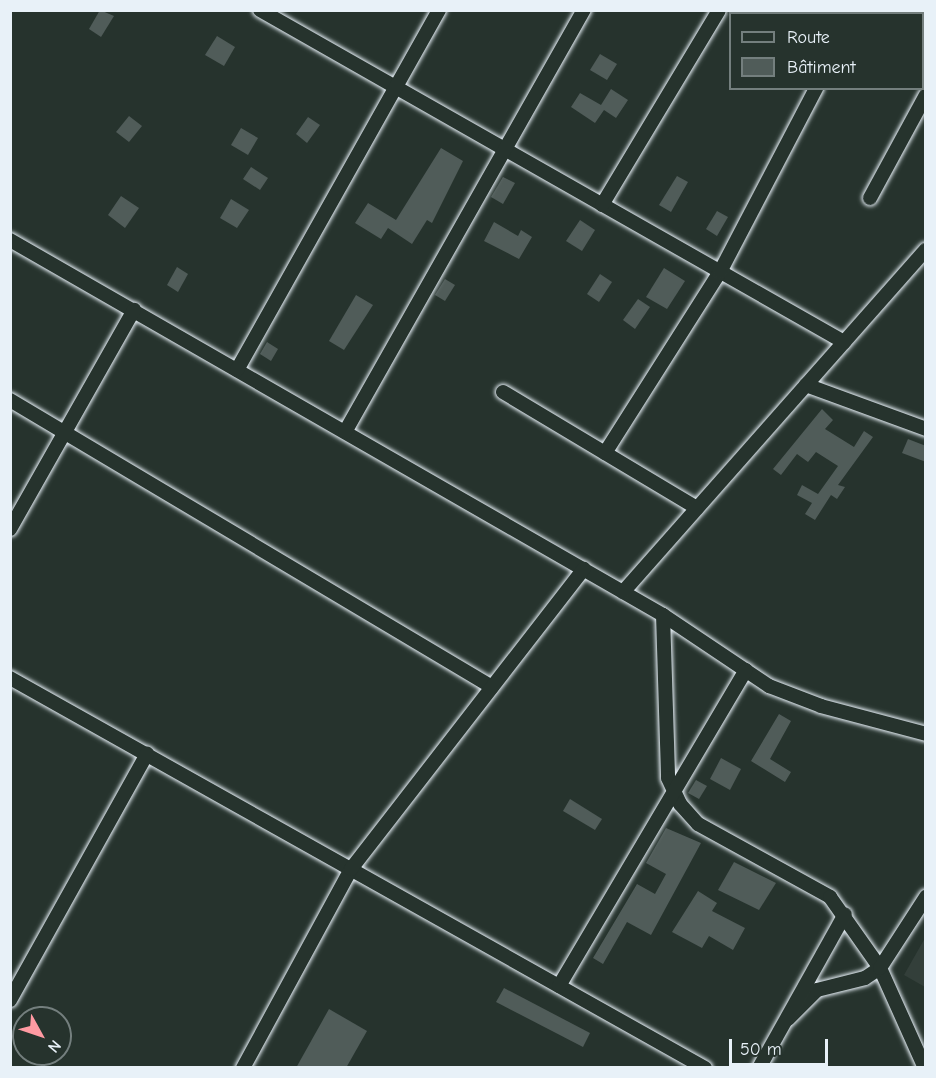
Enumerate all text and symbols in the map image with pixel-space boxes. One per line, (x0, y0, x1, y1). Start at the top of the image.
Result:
legend (729, 12, 924, 90)
text: Route (787, 27, 830, 48)
text: Bâtiment (787, 57, 856, 78)
north arrow (12, 1006, 72, 1066)
scale bar (732, 1027, 831, 1065)
text: N (44, 1037, 65, 1056)
text: 50 m (740, 1039, 782, 1060)

